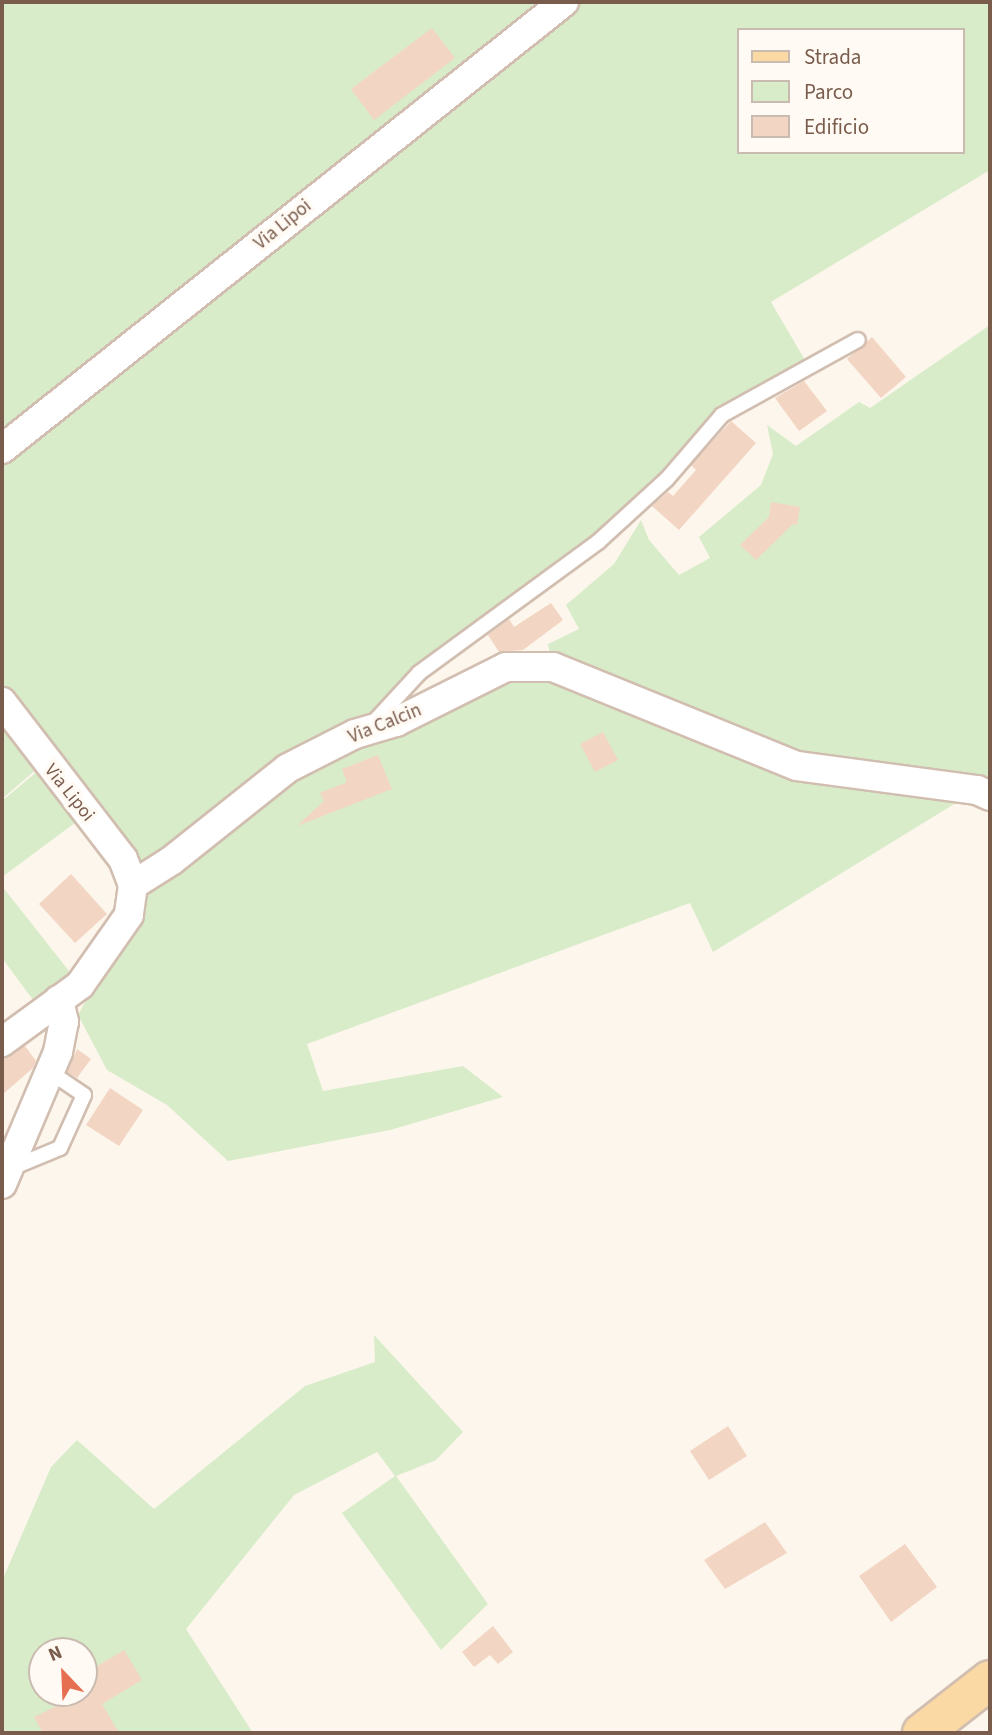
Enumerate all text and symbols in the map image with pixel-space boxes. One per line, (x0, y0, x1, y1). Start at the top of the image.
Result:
legend (736, 28, 964, 154)
text: Strada (804, 42, 861, 72)
text: Parco (804, 77, 853, 107)
text: Edificio (804, 112, 869, 142)
street label: Via Lipoi (250, 195, 316, 255)
street label: Via Calcin (345, 699, 425, 749)
street label: Via Lipoi (39, 760, 99, 826)
north arrow (28, 1637, 98, 1707)
text: N (44, 1639, 66, 1669)

